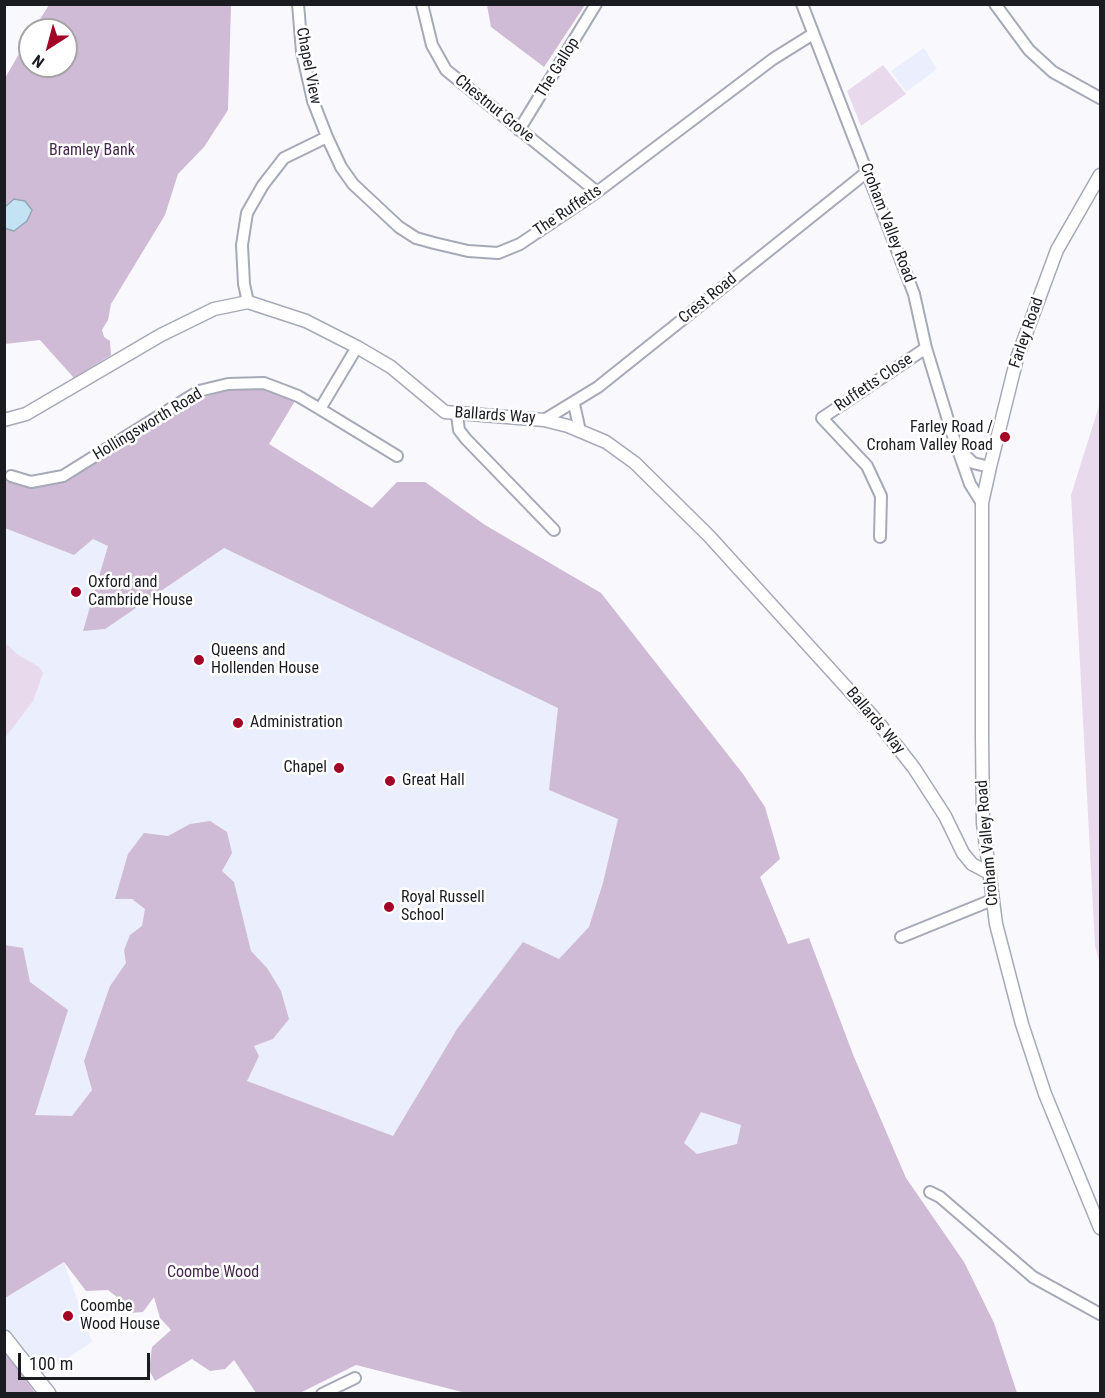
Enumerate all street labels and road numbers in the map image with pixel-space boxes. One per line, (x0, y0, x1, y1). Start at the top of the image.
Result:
street label: Chapel View (291, 26, 325, 106)
street label: The Gallop (532, 34, 584, 102)
street label: Chestnut Grove (450, 71, 538, 147)
street label: Croham Valley Road (855, 161, 919, 285)
street label: The Ruffetts (530, 181, 606, 241)
street label: Crest Road (675, 270, 741, 328)
street label: Farley Road (1006, 295, 1048, 371)
street label: Ruffetts Close (831, 350, 917, 416)
street label: Hollingsworth Road (90, 385, 206, 465)
street label: Ballards Way (454, 404, 536, 428)
street label: Ballards Way (842, 684, 908, 758)
street label: Croham Valley Road (973, 779, 1003, 907)

